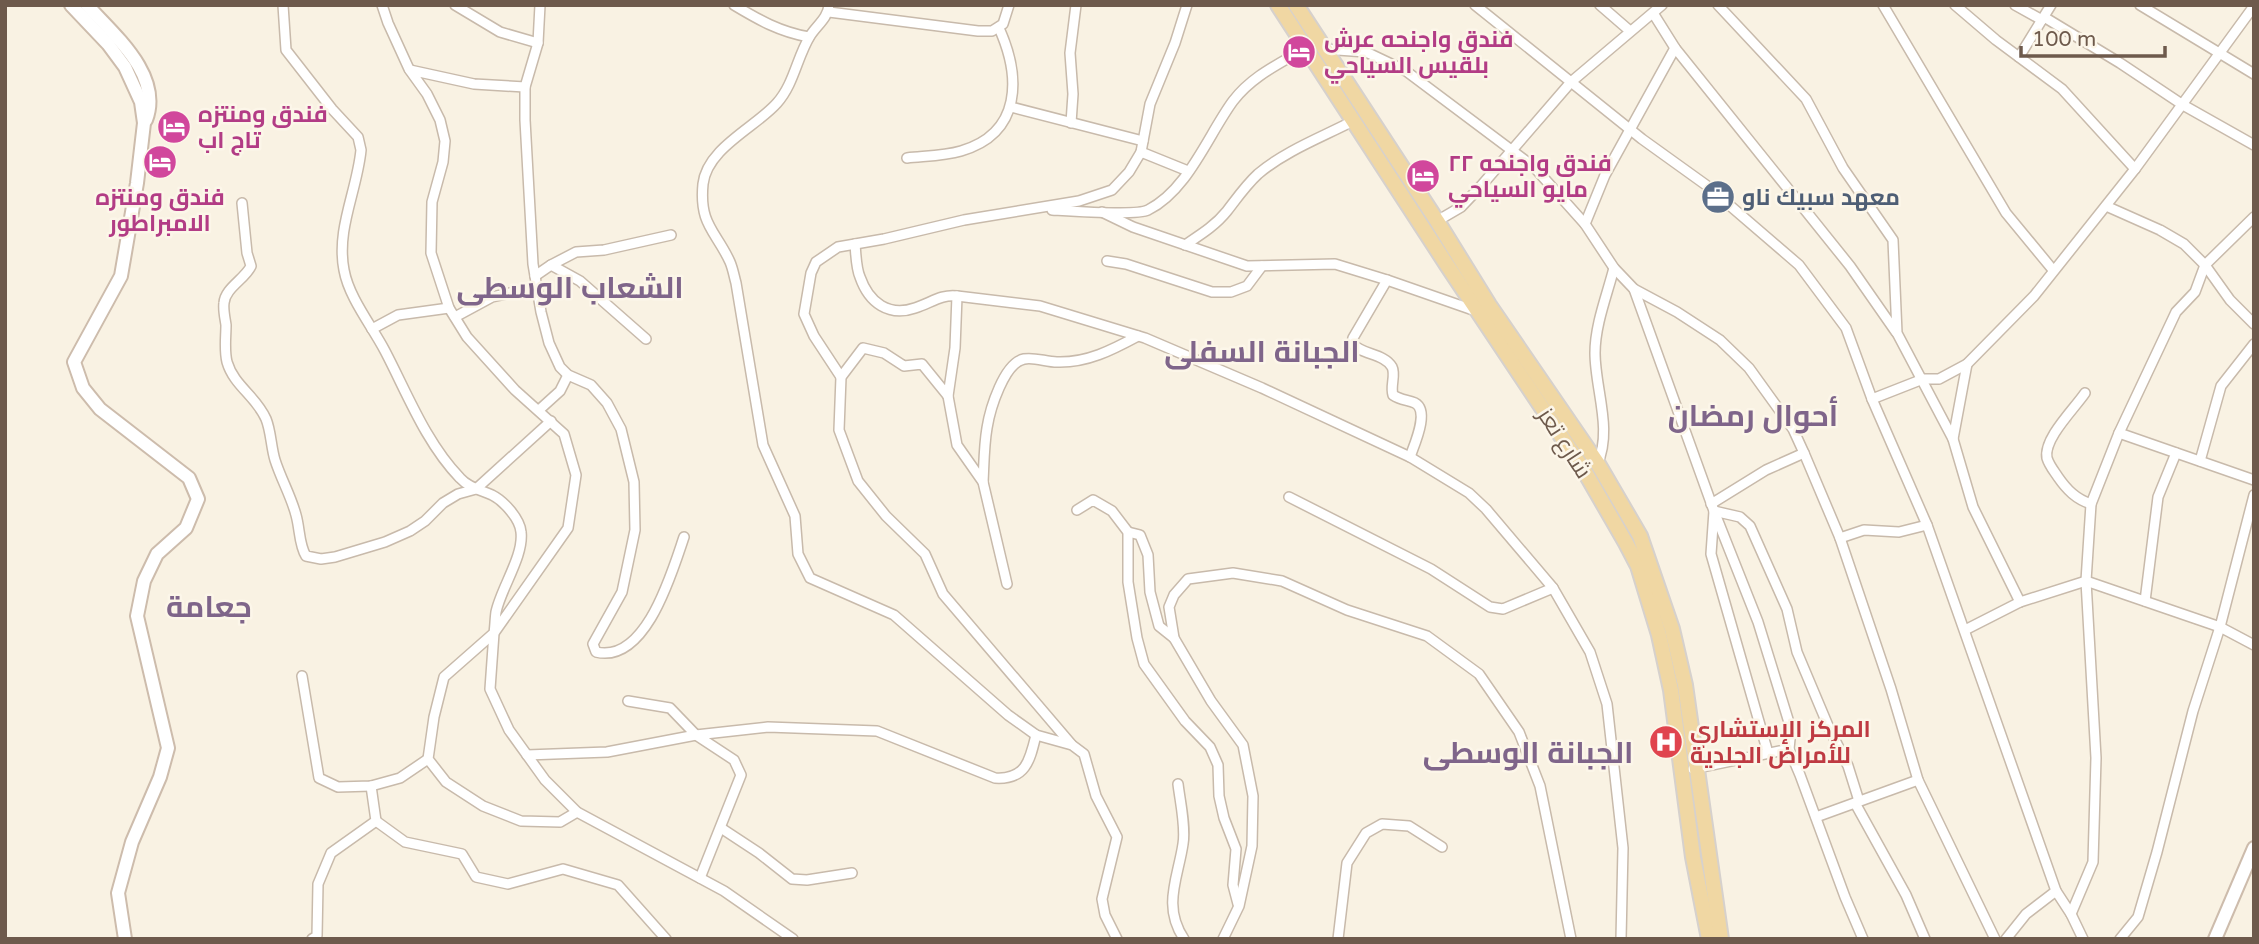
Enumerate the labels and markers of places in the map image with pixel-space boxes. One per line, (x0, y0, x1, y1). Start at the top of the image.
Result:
place label: فندق واجنحه عرش بلقيس السياحي (1324, 26, 1514, 84)
hotel icon: فندق واجنحه عرش بلقيس السياحي (1280, 33, 1318, 71)
place label: فندق ومنتزه تاج اب (198, 101, 328, 156)
hotel icon: فندق ومنتزه تاج اب (155, 108, 193, 146)
hotel icon: فندق ومنتزه الامبراطور (141, 143, 179, 181)
place label: فندق واجنحه ٢٢ مايو السياحي (1448, 150, 1612, 208)
hotel icon: فندق واجنحه ٢٢ مايو السياحي (1404, 157, 1442, 195)
office icon: معهد سبيك ناو (1699, 178, 1737, 216)
place label: فندق ومنتزه الامبراطور (95, 184, 225, 238)
place label: معهد سبيك ناو (1742, 184, 1900, 212)
place label: المركز الإستشاري للأمراض الجلدية (1690, 716, 1871, 770)
hospital icon: المركز الإستشاري للأمراض الجلدية (1647, 723, 1685, 761)

